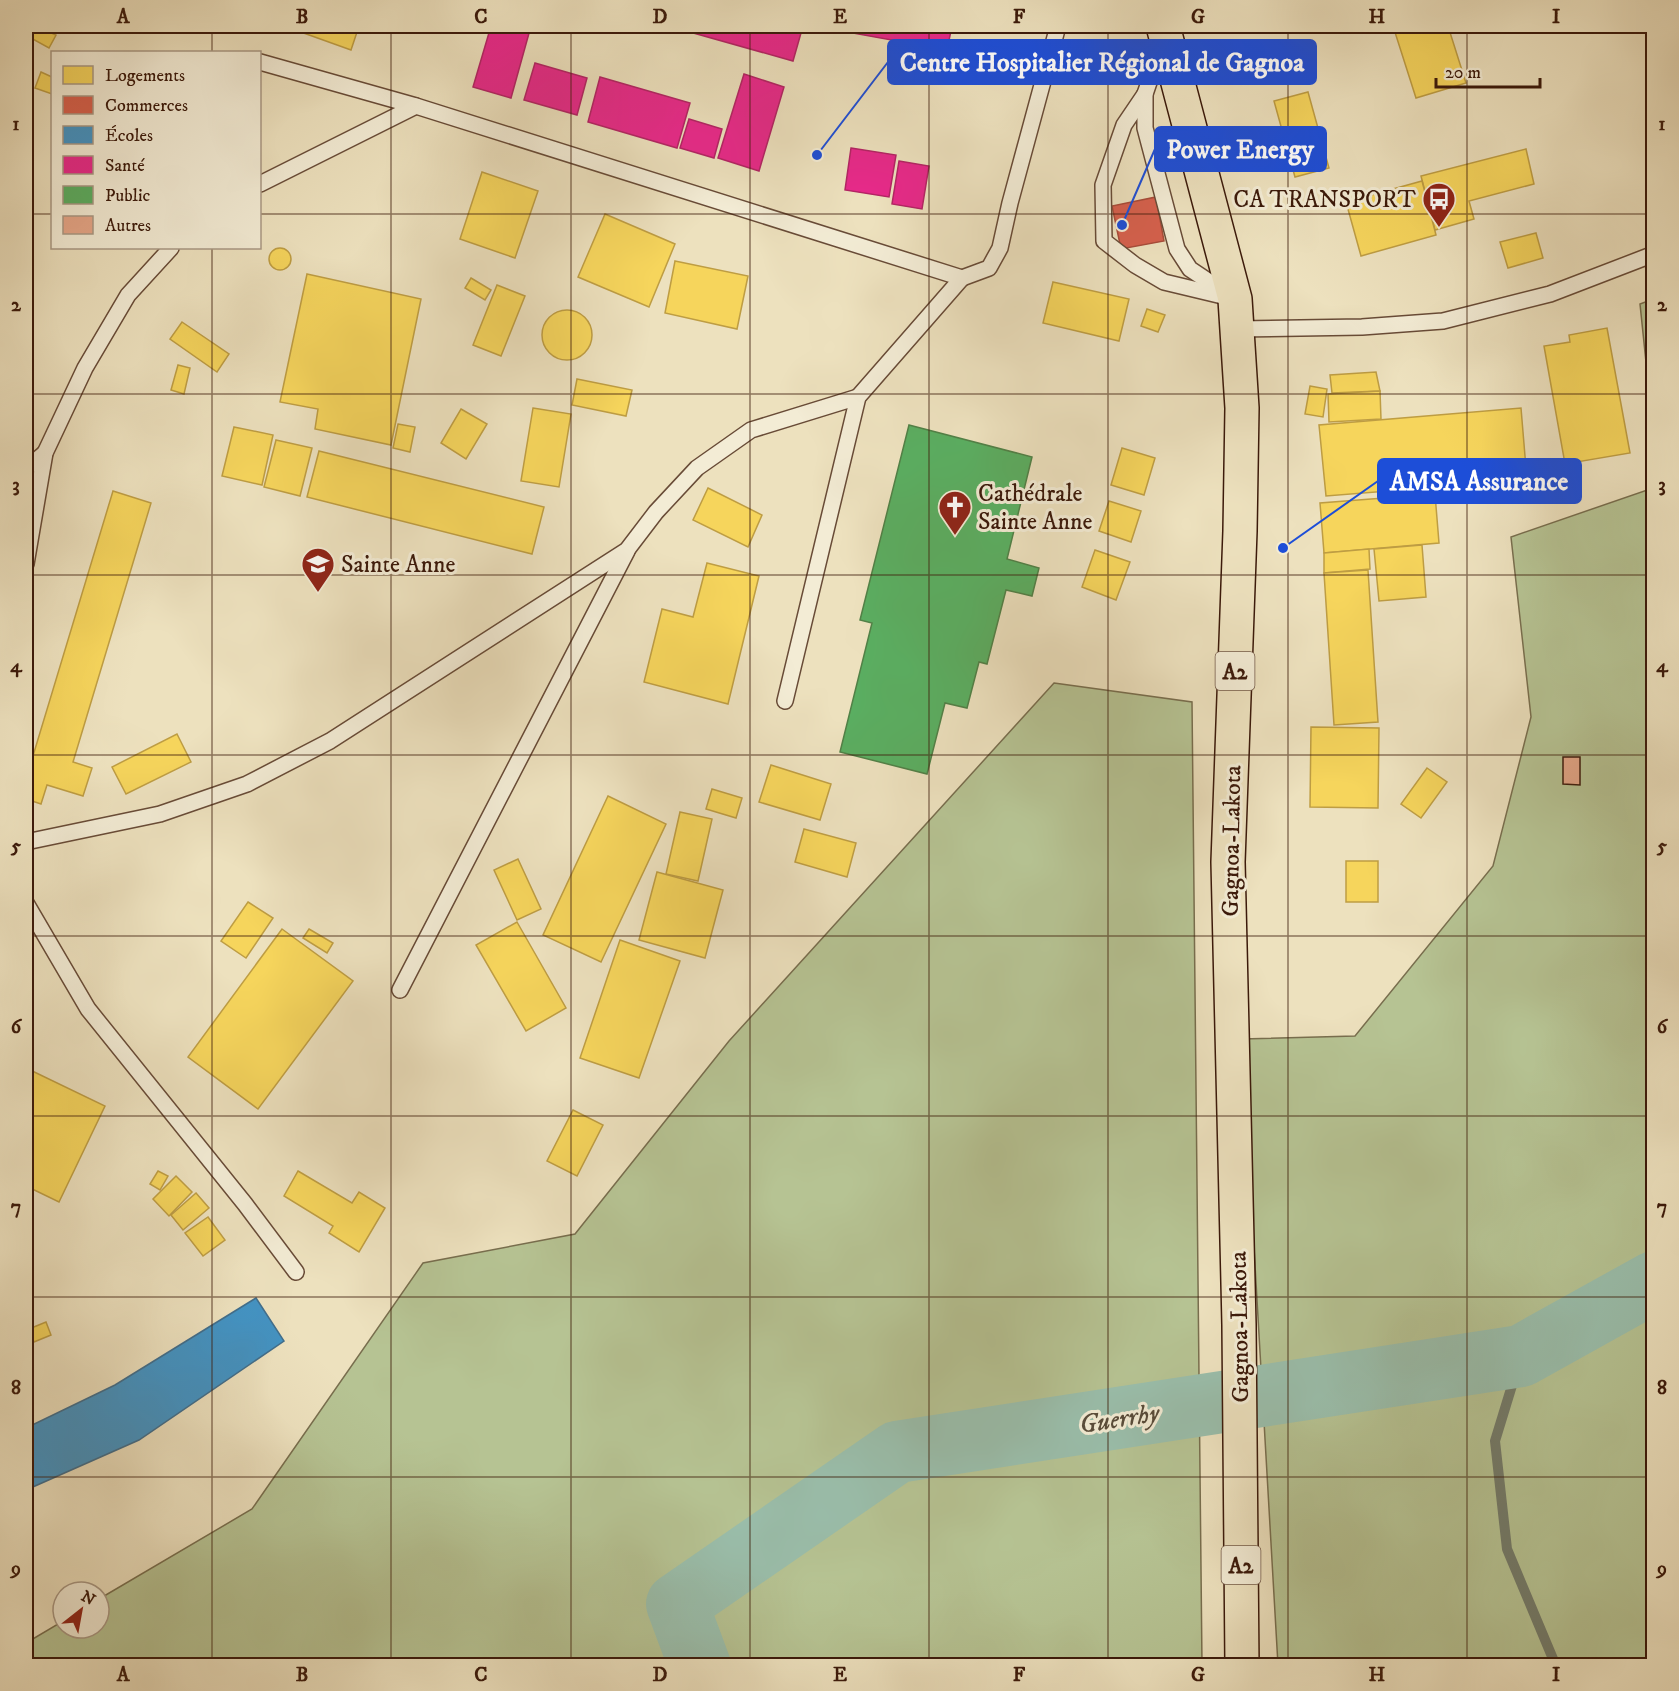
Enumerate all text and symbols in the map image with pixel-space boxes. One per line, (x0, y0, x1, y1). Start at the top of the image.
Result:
text: A (116, 5, 131, 30)
text: B (296, 5, 308, 30)
text: C (474, 5, 488, 30)
text: D (653, 5, 668, 30)
text: E (833, 5, 847, 30)
text: F (1013, 5, 1026, 30)
text: G (1191, 5, 1205, 30)
text: H (1369, 5, 1386, 30)
text: I (1552, 5, 1560, 30)
callout: Centre Hospitalier Régional de Gagnoa (888, 40, 1316, 84)
text: Centre Hospitalier Régional de Gagnoa (900, 47, 1305, 80)
legend (51, 51, 261, 249)
scale bar (1436, 51, 1540, 89)
text: 20 m (1445, 62, 1481, 84)
text: Logements (105, 65, 185, 87)
text: Commerces (105, 95, 188, 117)
text: 1 (12, 112, 20, 137)
text: 1 (1658, 112, 1666, 137)
text: Écoles (105, 125, 153, 147)
callout: Power Energy (1155, 127, 1326, 171)
text: Power Energy (1166, 134, 1314, 167)
text: Santé (105, 155, 145, 177)
bus stop icon: CA TRANSPORT (1421, 181, 1457, 228)
text: Public (105, 185, 151, 207)
place label: CA TRANSPORT (1233, 185, 1416, 215)
text: Autres (105, 215, 151, 237)
text: 2 (11, 293, 22, 318)
text: 2 (1657, 293, 1668, 318)
callout: AMSA Assurance (1378, 459, 1581, 503)
text: AMSA Assurance (1389, 466, 1569, 499)
text: 3 (12, 473, 20, 498)
text: 3 (1658, 473, 1666, 498)
place label: Cathédrale Sainte Anne (978, 479, 1092, 537)
church icon: Cathédrale Sainte Anne (937, 489, 973, 536)
school or university icon: Sainte Anne (300, 546, 336, 593)
place label: Sainte Anne (341, 550, 455, 580)
road number: A2 (1216, 652, 1254, 690)
text: 4 (10, 654, 23, 679)
text: 4 (1656, 654, 1669, 679)
street label: Gagnoa-Lakota (1216, 764, 1248, 917)
text: 5 (10, 834, 21, 859)
text: 5 (1656, 834, 1667, 859)
text: 6 (11, 1015, 23, 1040)
text: 6 (1657, 1015, 1669, 1040)
text: 7 (11, 1195, 21, 1220)
text: 7 (1657, 1195, 1667, 1220)
street label: Gagnoa-Lakota (1224, 1250, 1256, 1403)
text: 8 (11, 1376, 21, 1401)
text: 8 (1657, 1376, 1667, 1401)
water label: Guerrhy (1077, 1397, 1163, 1442)
road number: A2 (1222, 1546, 1260, 1584)
text: 9 (9, 1557, 21, 1582)
text: 9 (1655, 1557, 1667, 1582)
north arrow (51, 1580, 111, 1640)
text: N (77, 1586, 99, 1610)
text: A (116, 1663, 131, 1688)
text: B (296, 1663, 308, 1688)
text: C (474, 1663, 488, 1688)
text: D (653, 1663, 668, 1688)
text: E (833, 1663, 847, 1688)
text: F (1013, 1663, 1026, 1688)
text: G (1191, 1663, 1205, 1688)
text: H (1369, 1663, 1386, 1688)
text: I (1552, 1663, 1560, 1688)

